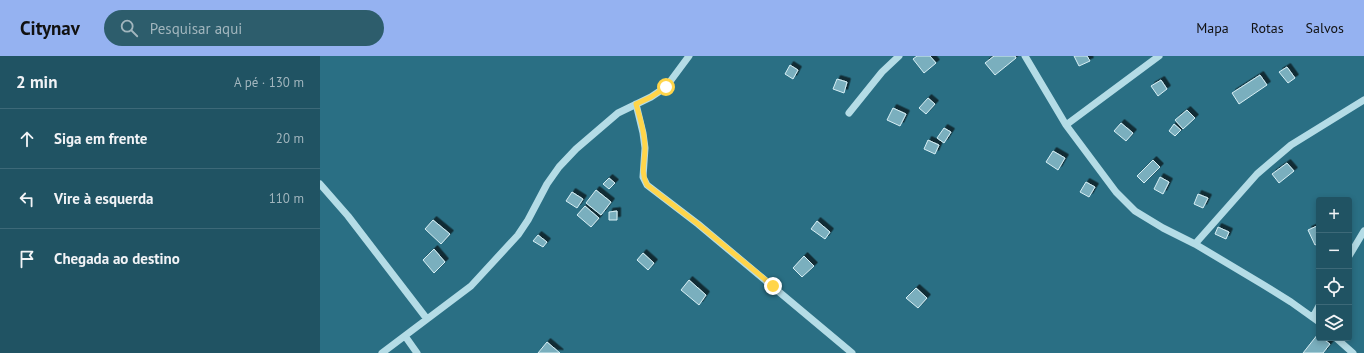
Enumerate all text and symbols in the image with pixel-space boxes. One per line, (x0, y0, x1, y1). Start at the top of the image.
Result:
search box (104, 10, 384, 46)
text: Citynav (20, 16, 80, 40)
icon: search (118, 17, 140, 39)
text: Pesquisar aqui (150, 19, 242, 38)
text: Mapa (1196, 19, 1229, 37)
text: Rotas (1251, 19, 1284, 37)
text: Salvos (1306, 19, 1344, 37)
text: 2 min (16, 71, 57, 93)
text: A pé · 130 m (234, 74, 304, 91)
route start (657, 78, 675, 96)
icon: ahead (16, 128, 38, 150)
text: Siga em frente (54, 129, 147, 148)
text: 20 m (276, 130, 304, 147)
icon: left (16, 188, 38, 210)
text: Vire à esquerda (54, 189, 153, 208)
text: 110 m (269, 190, 304, 207)
map controls (1316, 197, 1352, 341)
button: + (1316, 197, 1352, 233)
button: − (1316, 233, 1352, 269)
icon: arrive (16, 248, 38, 270)
text: Chegada ao destino (54, 249, 180, 268)
button: locate (1316, 269, 1352, 305)
route end (764, 277, 782, 295)
button: layers (1316, 305, 1352, 341)

